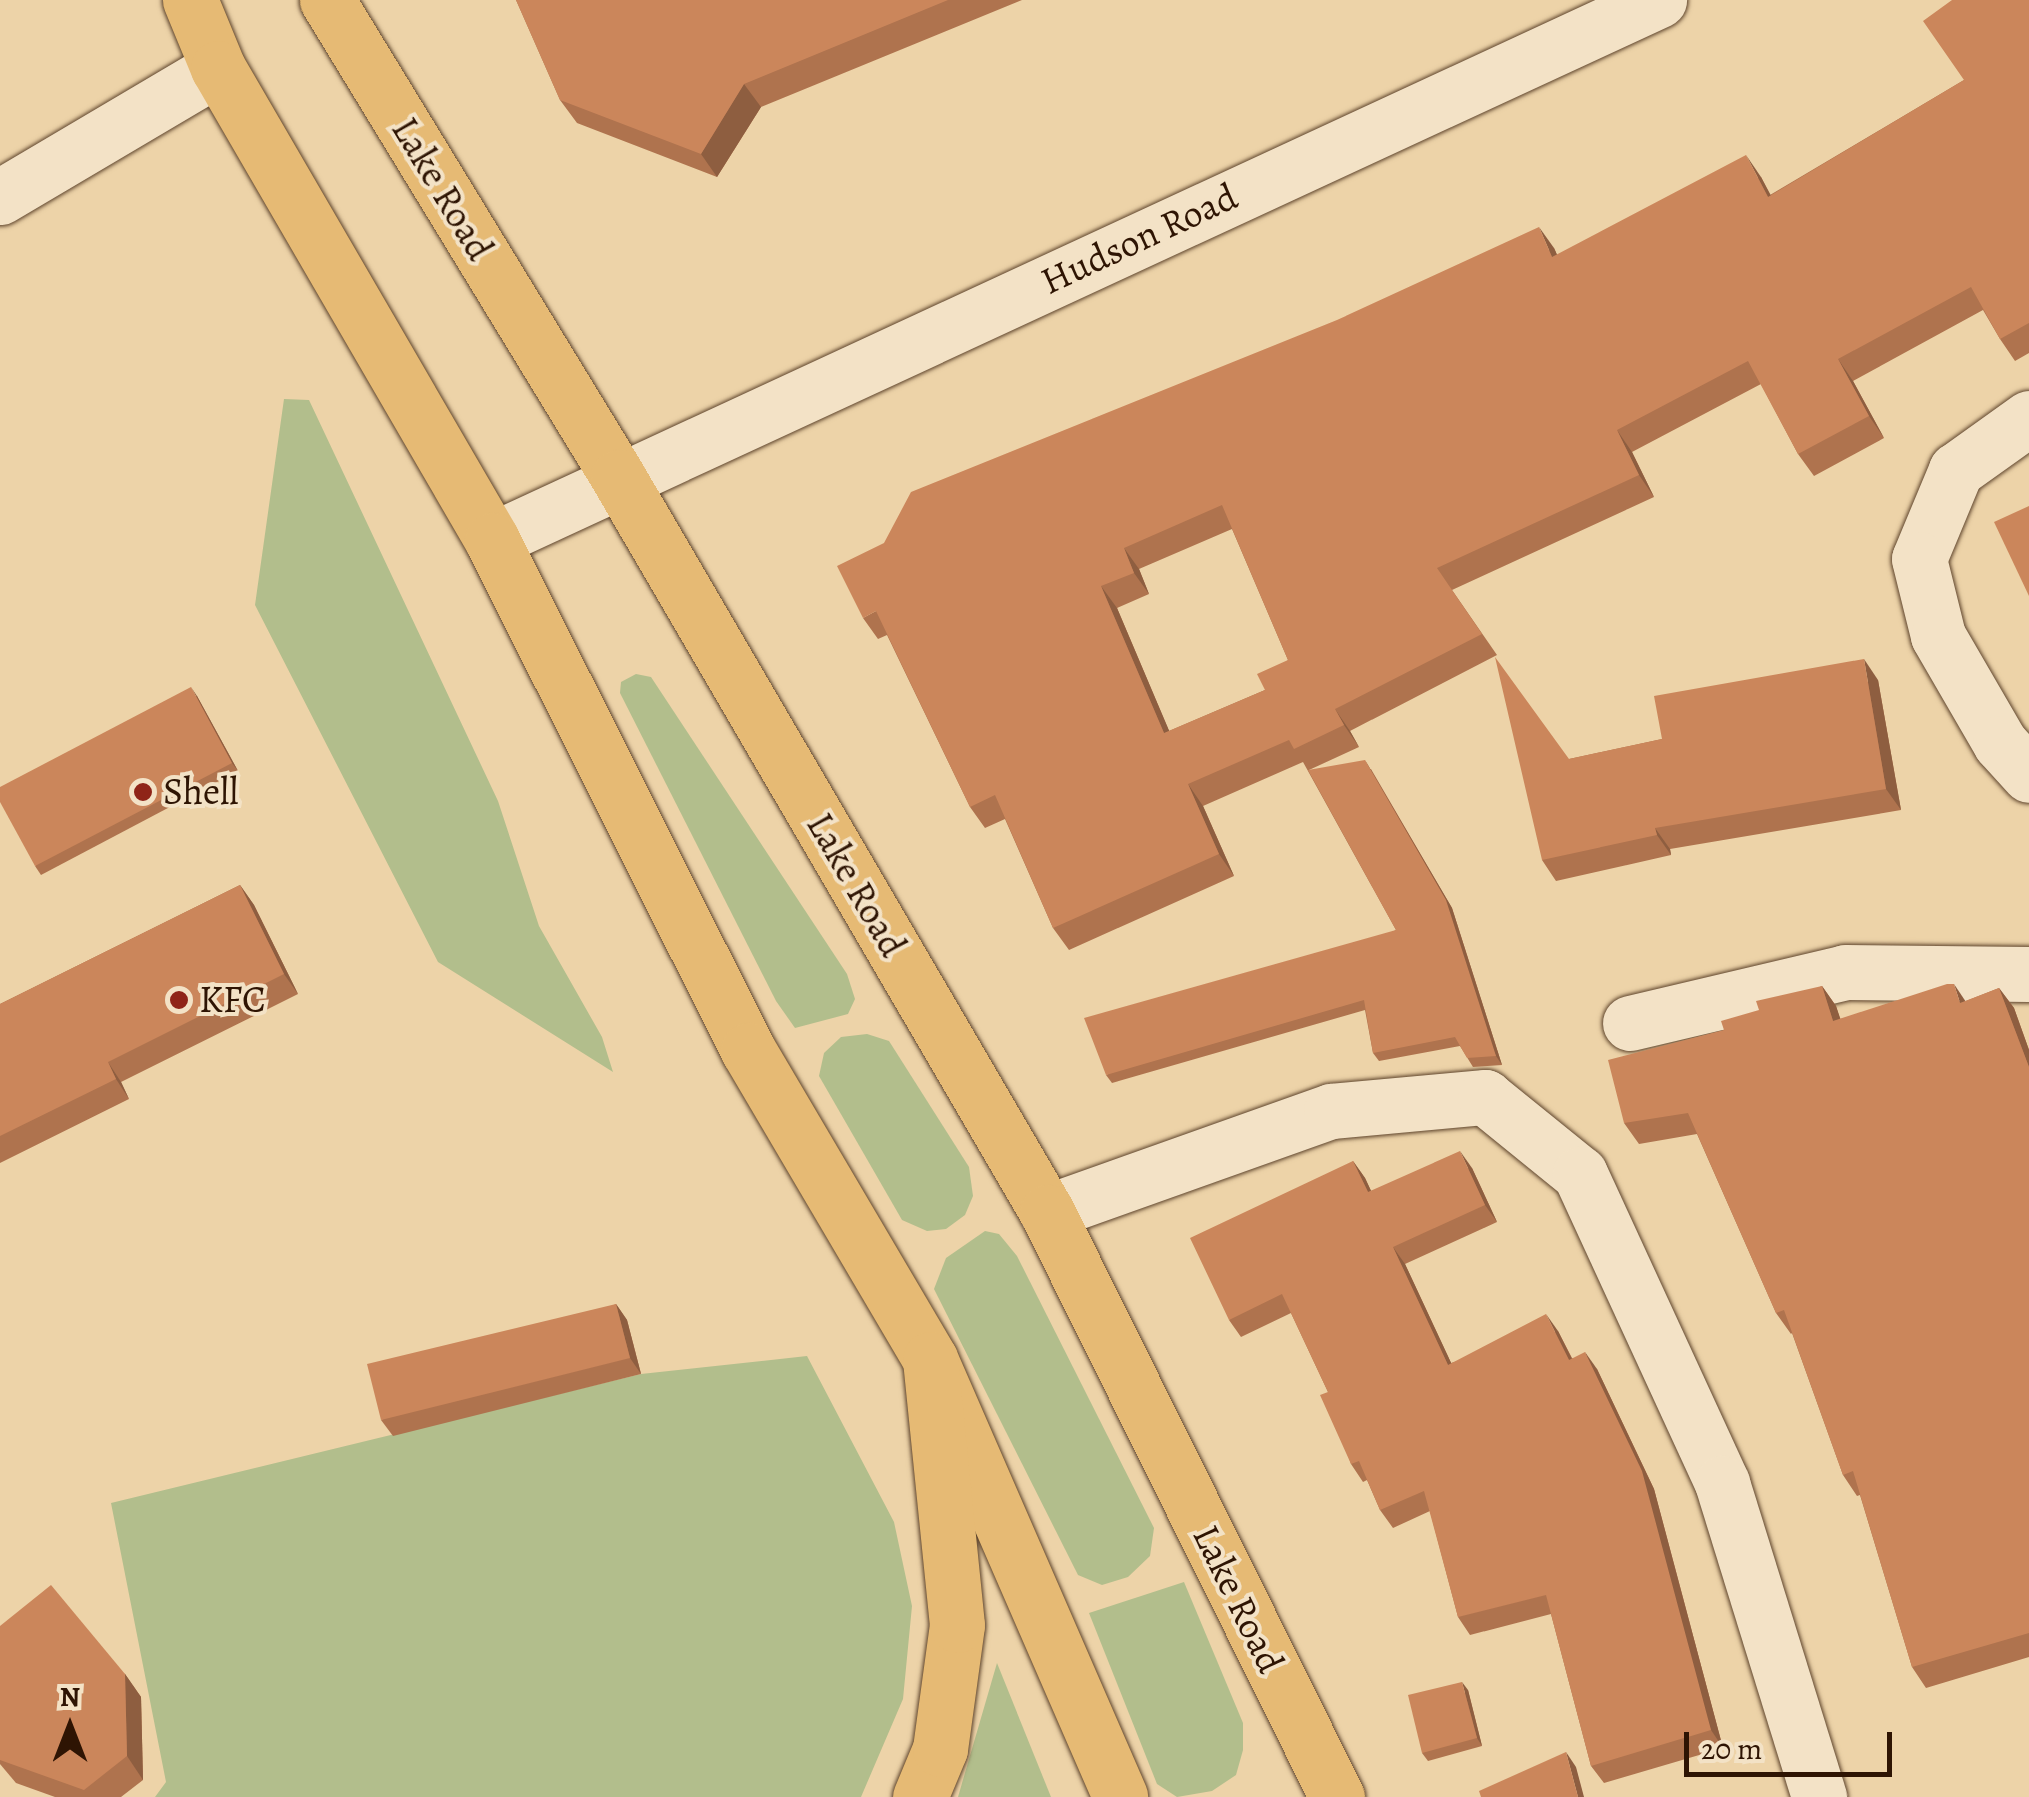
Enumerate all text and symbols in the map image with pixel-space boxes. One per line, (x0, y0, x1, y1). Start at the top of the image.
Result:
street label: Lake Road (382, 109, 502, 269)
street label: Hudson Road (1034, 174, 1244, 304)
place label: Shell (163, 769, 239, 815)
marker: Shell (132, 781, 154, 803)
street label: Lake Road (797, 805, 915, 965)
place label: KFC (199, 977, 266, 1023)
marker: KFC (168, 989, 190, 1011)
street label: Lake Road (1183, 1518, 1293, 1680)
north arrow (20, 1677, 120, 1777)
text: N (60, 1678, 80, 1716)
scale bar (1689, 1712, 1896, 1774)
text: 20 m (1701, 1729, 1762, 1769)

